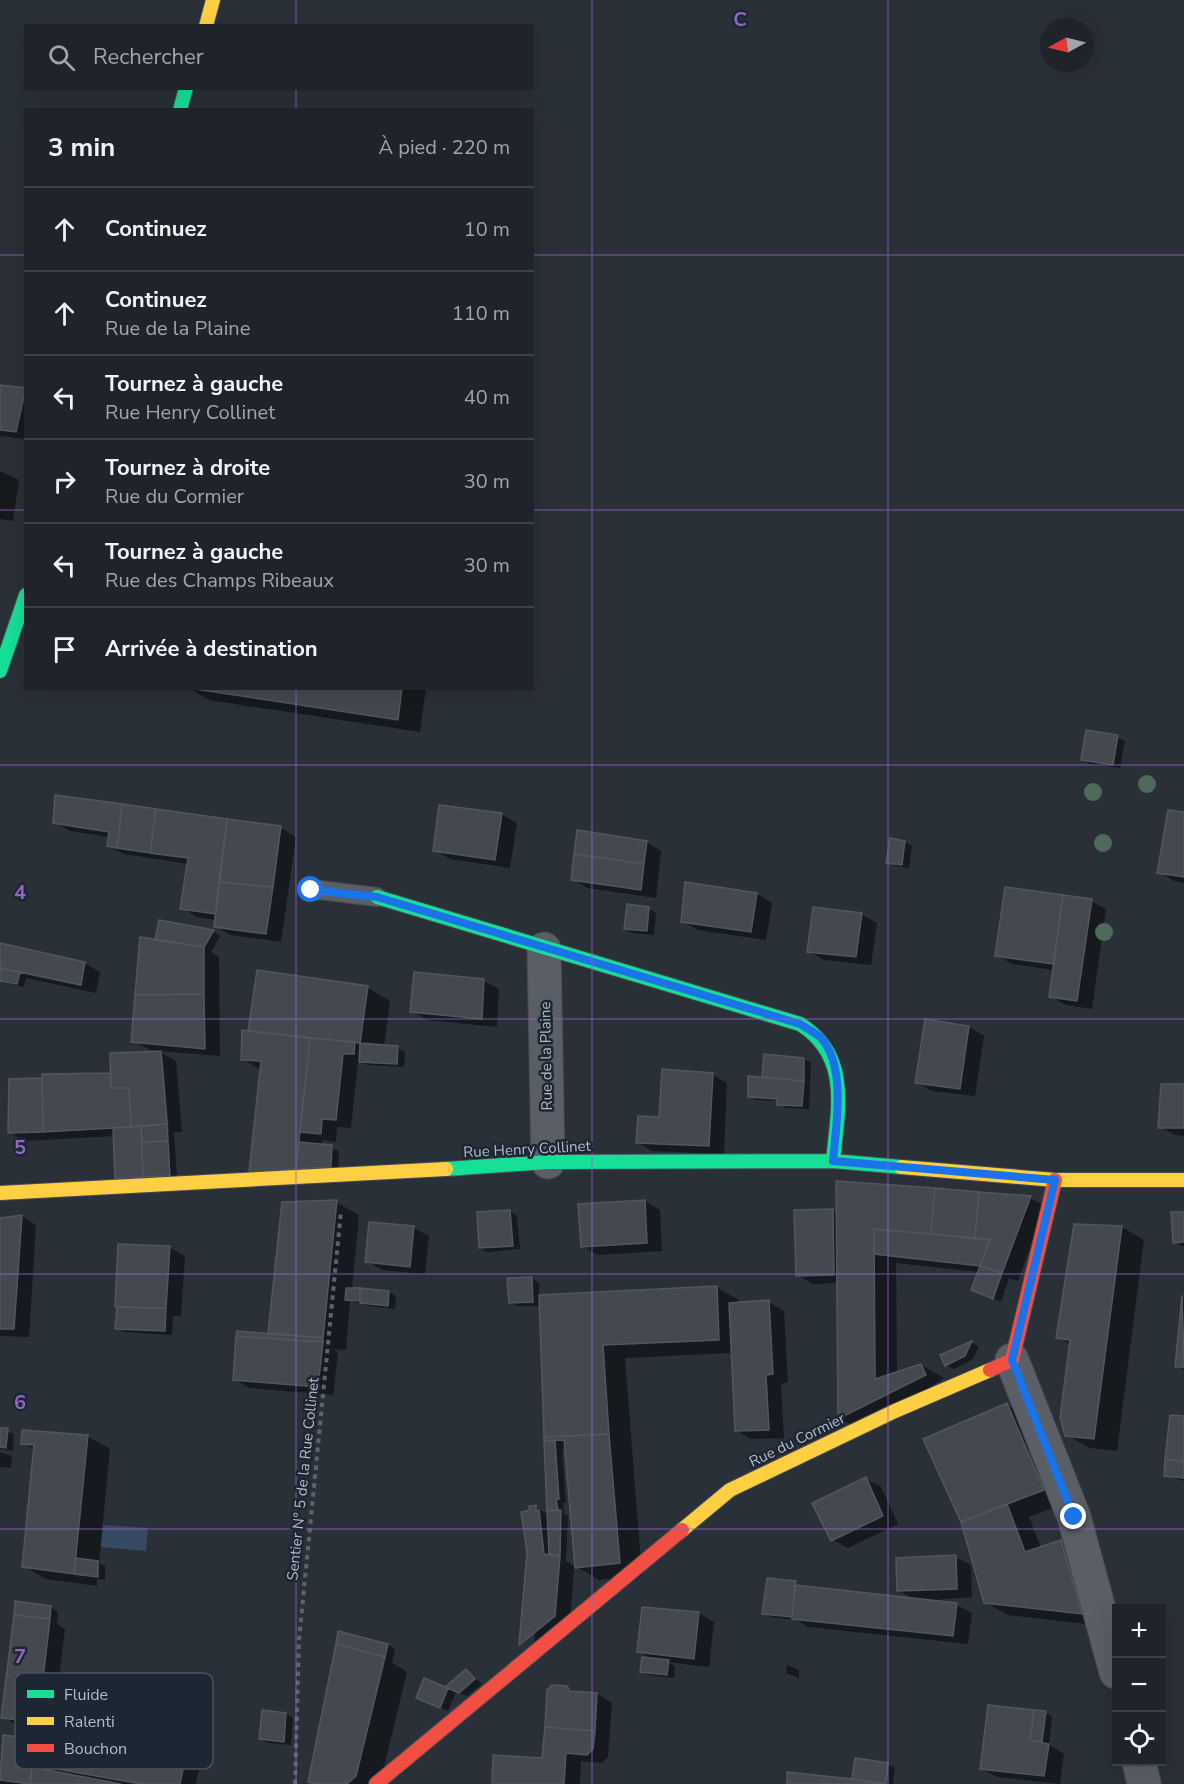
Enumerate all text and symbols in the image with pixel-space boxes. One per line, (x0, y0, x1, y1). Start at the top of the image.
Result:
text: C (733, 6, 747, 33)
north arrow (1040, 18, 1094, 72)
search box (24, 24, 534, 90)
icon: search (45, 41, 78, 74)
text: Rechercher (93, 42, 204, 72)
text: 3 min (48, 130, 115, 165)
text: À pied · 220 m (379, 134, 510, 161)
icon: ahead (48, 213, 81, 246)
text: Continuez (105, 214, 207, 244)
text: 10 m (464, 216, 510, 243)
text: Continuez (105, 285, 207, 315)
icon: ahead (48, 297, 81, 330)
text: 110 m (452, 300, 510, 327)
text: Rue de la Plaine (105, 315, 250, 342)
text: Tournez à gauche (105, 369, 283, 399)
icon: left (48, 381, 81, 414)
text: 40 m (464, 384, 510, 411)
text: Rue Henry Collinet (105, 399, 275, 426)
text: Tournez à droite (105, 453, 270, 483)
icon: right (48, 465, 81, 498)
text: 30 m (464, 468, 510, 495)
text: Rue du Cormier (105, 483, 244, 510)
text: Tournez à gauche (105, 537, 283, 567)
icon: left (48, 549, 81, 582)
text: 30 m (464, 552, 510, 579)
text: Rue des Champs Ribeaux (105, 567, 334, 594)
icon: arrive (48, 633, 81, 666)
text: Arrivée à destination (105, 634, 318, 664)
route start (297, 876, 323, 902)
text: 4 (14, 879, 26, 906)
street label: Rue de la Plaine (535, 1001, 557, 1111)
text: 5 (14, 1134, 26, 1161)
street label: Rue Henry Collinet (463, 1136, 592, 1162)
street label: Sentier N° 5 de la Rue Collinet (282, 1376, 324, 1582)
text: 6 (14, 1389, 26, 1416)
street label: Rue du Cormier (746, 1408, 849, 1472)
route end (1060, 1503, 1086, 1529)
map controls (1112, 1604, 1166, 1766)
button: + (1112, 1604, 1166, 1658)
text: 7 (14, 1643, 26, 1670)
button: − (1112, 1658, 1166, 1712)
legend (15, 1673, 213, 1769)
text: Fluide (64, 1684, 108, 1706)
text: Ralenti (64, 1711, 115, 1733)
button: locate (1112, 1712, 1166, 1766)
text: Bouchon (64, 1738, 127, 1760)

